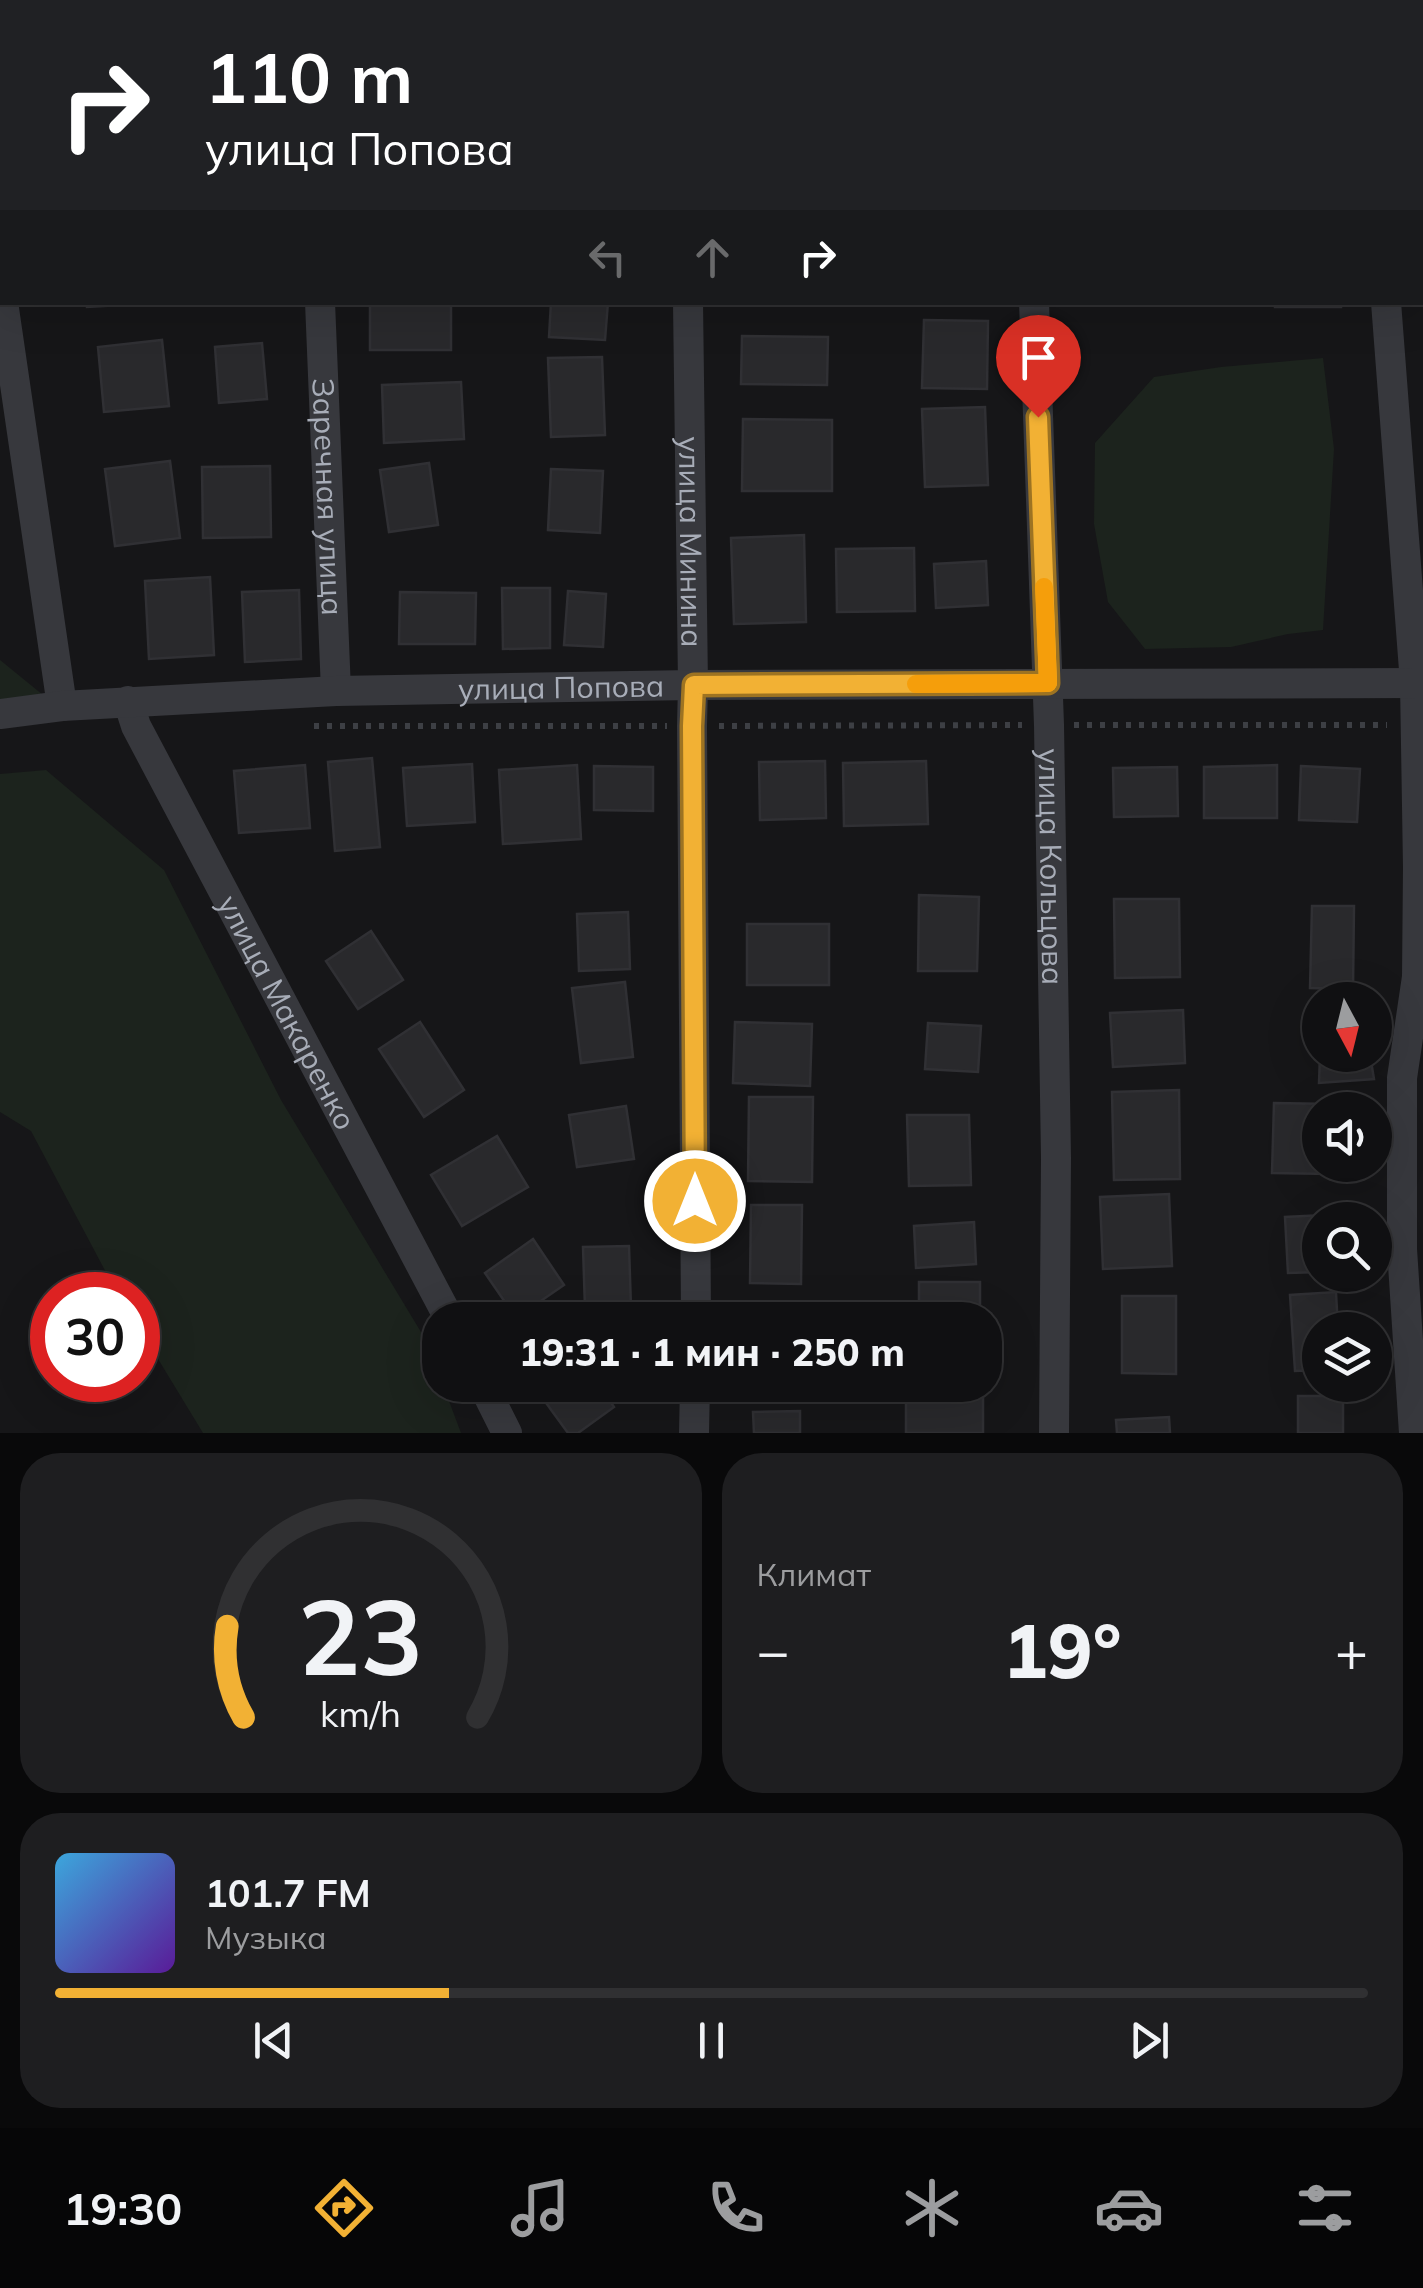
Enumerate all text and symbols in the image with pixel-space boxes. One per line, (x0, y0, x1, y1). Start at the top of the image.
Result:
text: 110 m (205, 33, 413, 121)
icon: right (40, 40, 170, 170)
text: улица Попова (205, 120, 514, 176)
icon: left (580, 230, 635, 285)
icon: ahead (685, 230, 740, 285)
icon: right (790, 230, 845, 285)
pin (996, 315, 1081, 418)
icon: arrive (1011, 330, 1066, 385)
street label: Заречная улица (304, 377, 352, 616)
street label: улица Минина (671, 436, 712, 648)
street label: улица Попова (458, 666, 664, 708)
street label: улица Кольцова (1030, 748, 1072, 985)
street label: улица Макаренко (210, 888, 365, 1136)
north arrow (1302, 982, 1392, 1072)
map controls (1302, 982, 1392, 1402)
button: sound (1302, 1092, 1392, 1182)
position arrow (643, 1149, 747, 1253)
button: search (1302, 1202, 1392, 1292)
speed limit sign: 30 (30, 1272, 160, 1402)
button: layers (1302, 1312, 1392, 1402)
text: 19:31 · 1 мин · 250 m (519, 1328, 905, 1376)
text: Климат (757, 1554, 871, 1594)
text: 23 (298, 1570, 423, 1701)
text: 19° (1003, 1603, 1122, 1697)
text: − (757, 1616, 790, 1685)
text: + (1335, 1616, 1368, 1685)
text: km/h (320, 1691, 401, 1736)
text: 101.7 FM (205, 1869, 371, 1917)
text: Музыка (205, 1917, 327, 1957)
icon: previous (246, 2013, 301, 2068)
icon: pause (684, 2013, 739, 2068)
icon: next (1122, 2013, 1177, 2068)
icon: directions (309, 2173, 379, 2243)
icon: music (505, 2173, 575, 2243)
icon: phone (701, 2173, 771, 2243)
icon: climate (897, 2173, 967, 2243)
icon: car (1094, 2173, 1164, 2243)
icon: filters (1290, 2173, 1360, 2243)
text: 19:30 (63, 2180, 182, 2236)

